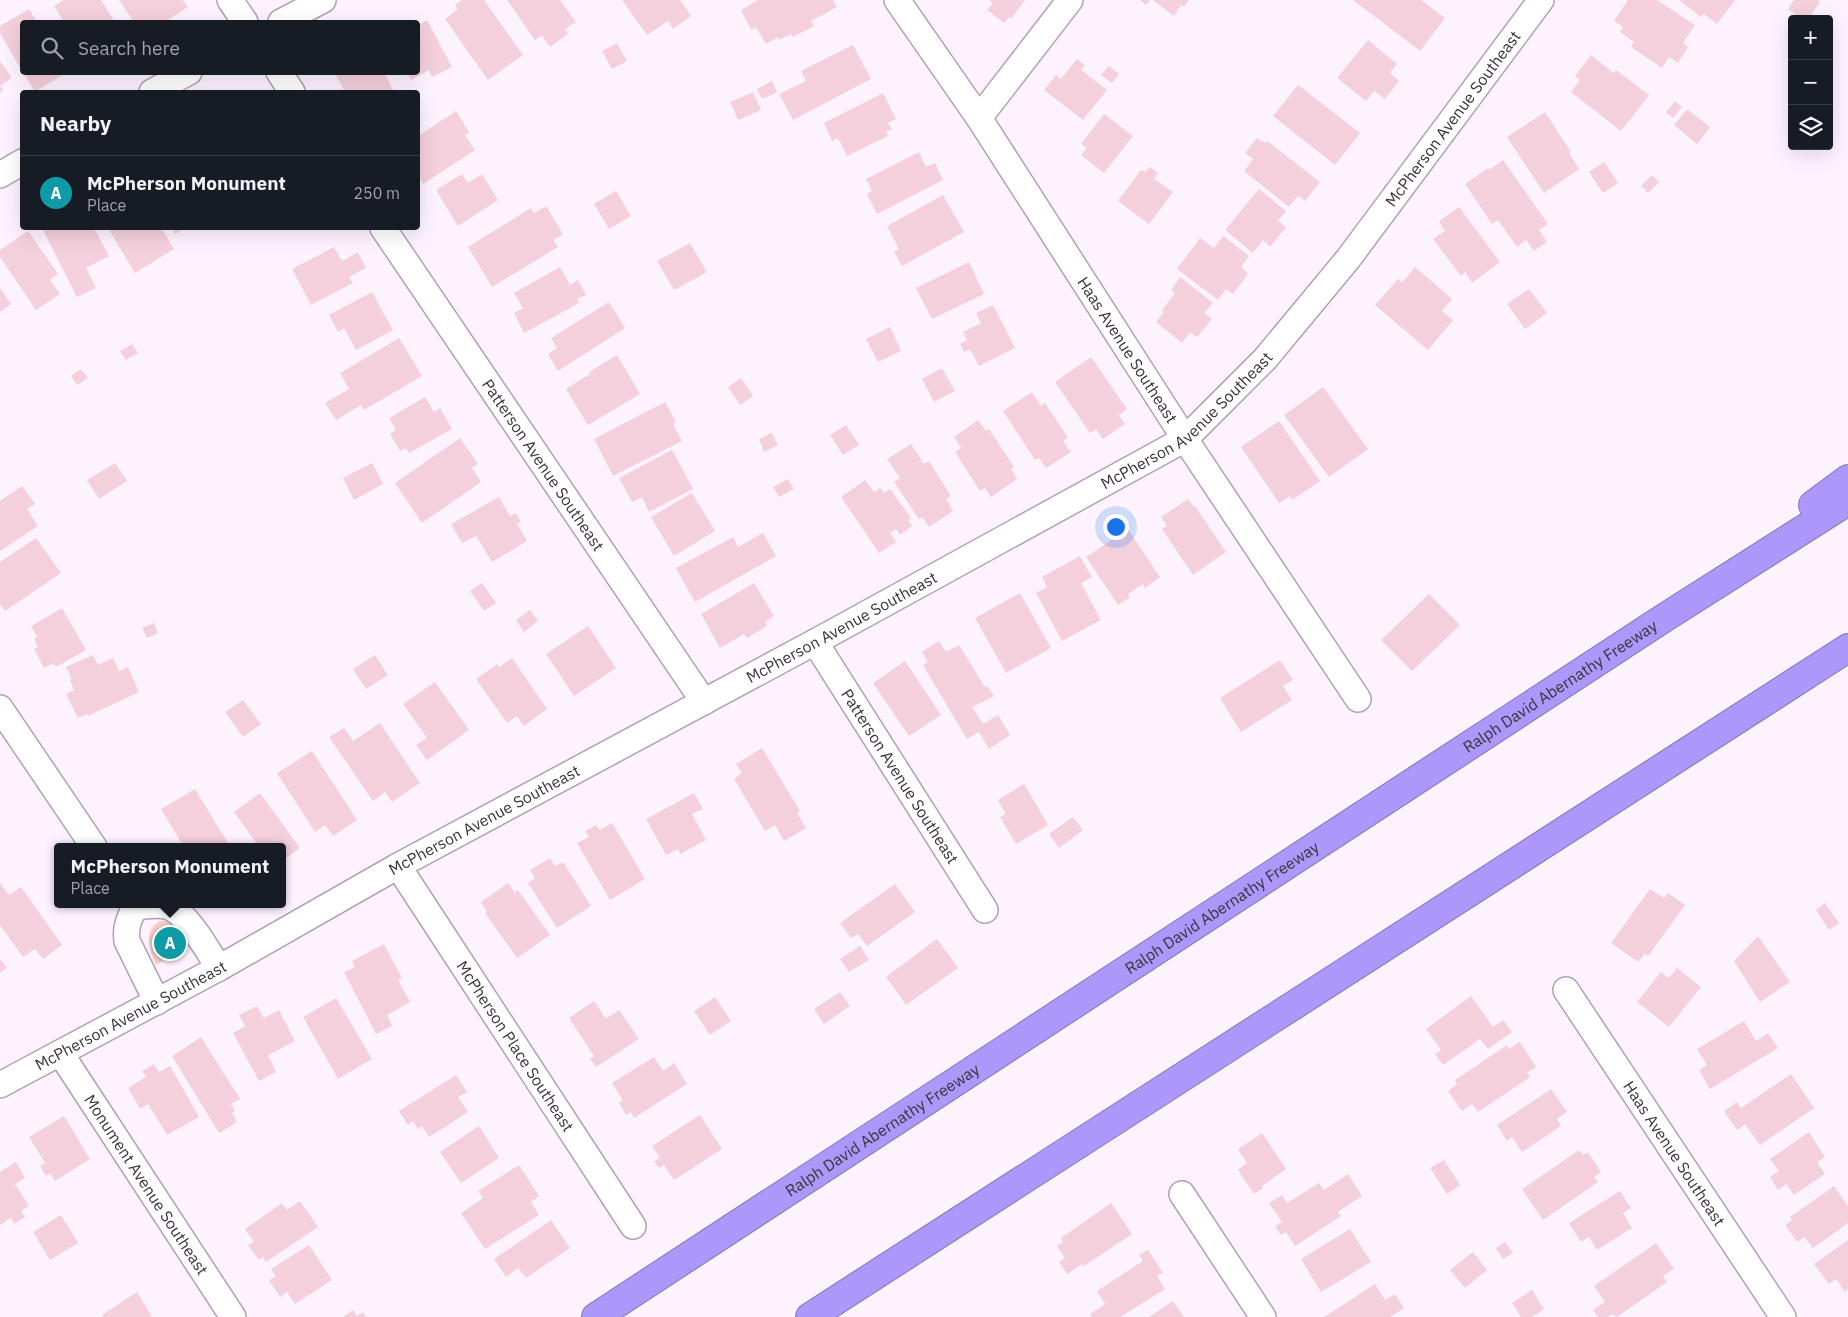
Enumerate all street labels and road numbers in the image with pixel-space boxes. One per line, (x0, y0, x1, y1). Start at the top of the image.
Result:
street label: McPherson Avenue Southeast (1381, 27, 1525, 210)
street label: Haas Avenue Southeast (1073, 273, 1182, 427)
street label: McPherson Avenue Southeast (1097, 348, 1277, 493)
street label: Patterson Avenue Southeast (478, 375, 609, 555)
street label: McPherson Avenue Southeast (743, 567, 940, 687)
street label: Ralph David Abernathy Freeway (1459, 615, 1661, 757)
street label: Patterson Avenue Southeast (837, 685, 963, 868)
street label: McPherson Avenue Southeast (385, 760, 583, 879)
street label: Ralph David Abernathy Freeway (1121, 837, 1323, 978)
street label: McPherson Avenue Southeast (31, 956, 230, 1075)
street label: McPherson Place Southeast (452, 957, 579, 1135)
street label: Ralph David Abernathy Freeway (781, 1059, 983, 1201)
street label: Haas Avenue Southeast (1619, 1077, 1730, 1230)
street label: Monument Avenue Southeast (80, 1091, 213, 1278)

